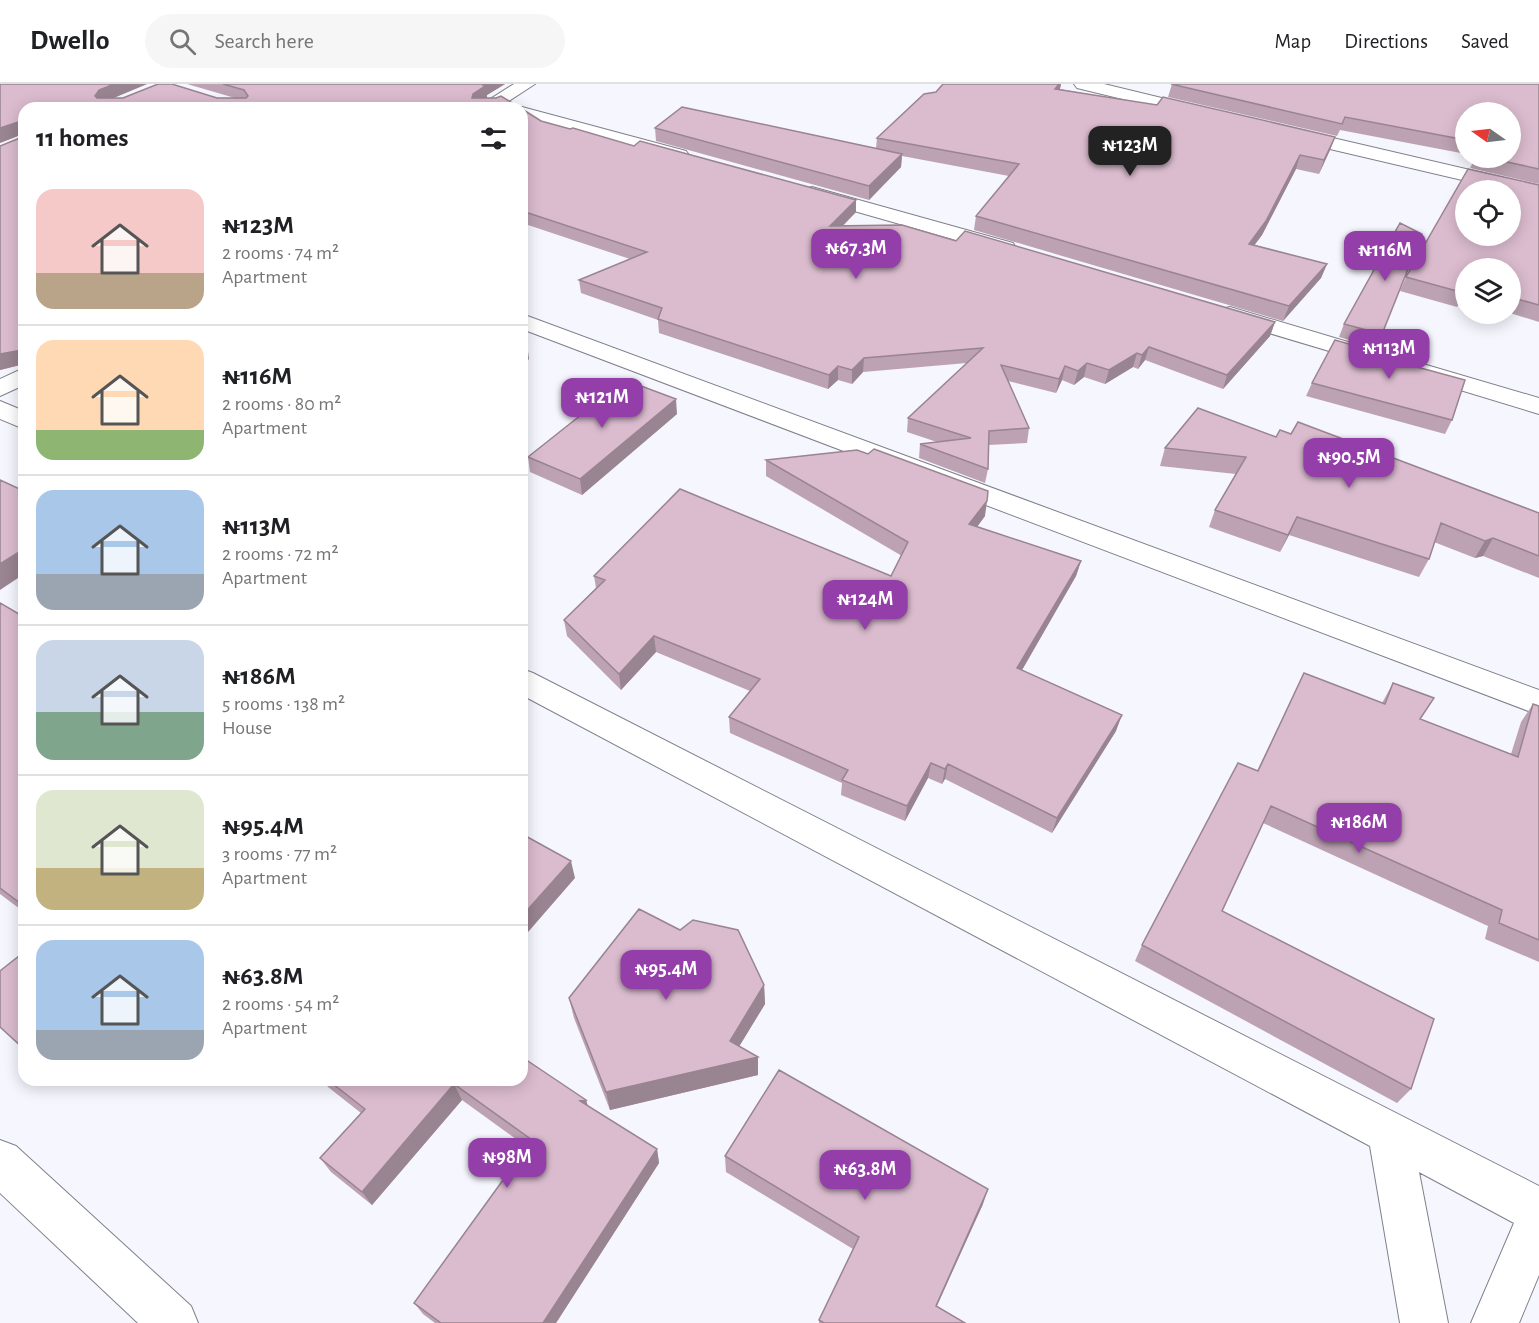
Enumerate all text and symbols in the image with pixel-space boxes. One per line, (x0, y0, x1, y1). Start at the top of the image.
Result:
search box (145, 14, 565, 68)
icon: search (166, 25, 199, 58)
text: Dwello (30, 27, 109, 55)
text: Search here (214, 30, 314, 52)
text: Map (1275, 31, 1311, 52)
text: Directions (1344, 31, 1428, 52)
text: Saved (1461, 31, 1509, 52)
north arrow (1455, 102, 1521, 168)
map controls (1455, 102, 1521, 324)
icon: filters (477, 122, 510, 155)
text: 11 homes (36, 125, 128, 151)
pin: ₦123M (1088, 126, 1172, 177)
text: ₦123M (1102, 135, 1158, 155)
button: locate (1455, 180, 1521, 246)
text: ₦123M (222, 212, 294, 238)
icon: home (84, 213, 156, 285)
pin: ₦67.3M (807, 229, 905, 280)
pin: ₦116M (1343, 231, 1427, 282)
text: ₦67.3M (825, 238, 887, 258)
text: ₦116M (1358, 240, 1412, 260)
text: 2 rooms · 74 m² (222, 243, 339, 263)
button: layers (1455, 258, 1521, 324)
text: Apartment (222, 267, 307, 287)
pin: ₦113M (1347, 329, 1431, 380)
text: ₦113M (1362, 338, 1416, 358)
text: ₦116M (222, 363, 292, 389)
icon: home (84, 364, 156, 436)
pin: ₦121M (560, 378, 644, 429)
text: ₦121M (575, 387, 629, 407)
text: 2 rooms · 80 m² (222, 394, 341, 414)
text: Apartment (222, 418, 307, 438)
pin: ₦90.5M (1300, 438, 1398, 489)
text: ₦90.5M (1317, 447, 1381, 467)
text: ₦113M (222, 513, 291, 539)
icon: home (84, 514, 156, 586)
text: 2 rooms · 72 m² (222, 544, 339, 564)
text: Apartment (222, 568, 307, 588)
pin: ₦124M (823, 580, 907, 631)
text: ₦124M (837, 589, 893, 609)
text: ₦186M (222, 663, 296, 689)
icon: home (84, 664, 156, 736)
text: 5 rooms · 138 m² (222, 694, 345, 714)
text: House (222, 718, 272, 738)
pin: ₦186M (1317, 803, 1401, 854)
text: ₦186M (1331, 812, 1387, 832)
text: ₦95.4M (222, 813, 304, 839)
icon: home (84, 814, 156, 886)
text: 3 rooms · 77 m² (222, 844, 337, 864)
text: Apartment (222, 868, 307, 888)
pin: ₦95.4M (617, 950, 715, 1001)
text: ₦95.4M (635, 959, 697, 979)
text: ₦63.8M (222, 963, 304, 989)
icon: home (84, 964, 156, 1036)
text: 2 rooms · 54 m² (222, 994, 339, 1014)
text: Apartment (222, 1018, 307, 1038)
pin: ₦98M (471, 1138, 543, 1189)
text: ₦98M (482, 1147, 532, 1167)
pin: ₦63.8M (816, 1150, 914, 1201)
text: ₦63.8M (834, 1159, 896, 1179)

